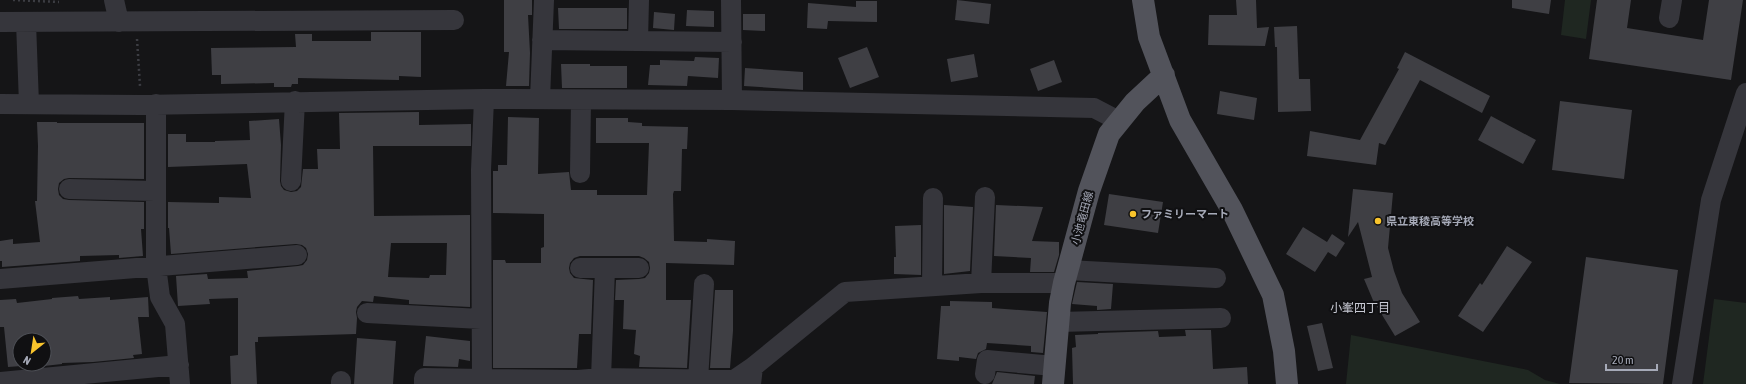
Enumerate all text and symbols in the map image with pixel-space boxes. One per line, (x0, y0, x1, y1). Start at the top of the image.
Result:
street label: 小池竜田線 (1069, 190, 1095, 246)
place label: ファミリーマート (1141, 208, 1229, 220)
marker: ファミリーマート (1128, 209, 1138, 219)
place label: 県立東稜高等学校 (1386, 215, 1474, 227)
marker: 県立東稜高等学校 (1373, 216, 1383, 226)
district label: 小峯四丁目 (1330, 301, 1390, 315)
north arrow (12, 332, 52, 372)
scale bar (1606, 346, 1657, 372)
text: 20 m (1612, 353, 1634, 367)
text: N (21, 354, 33, 367)

